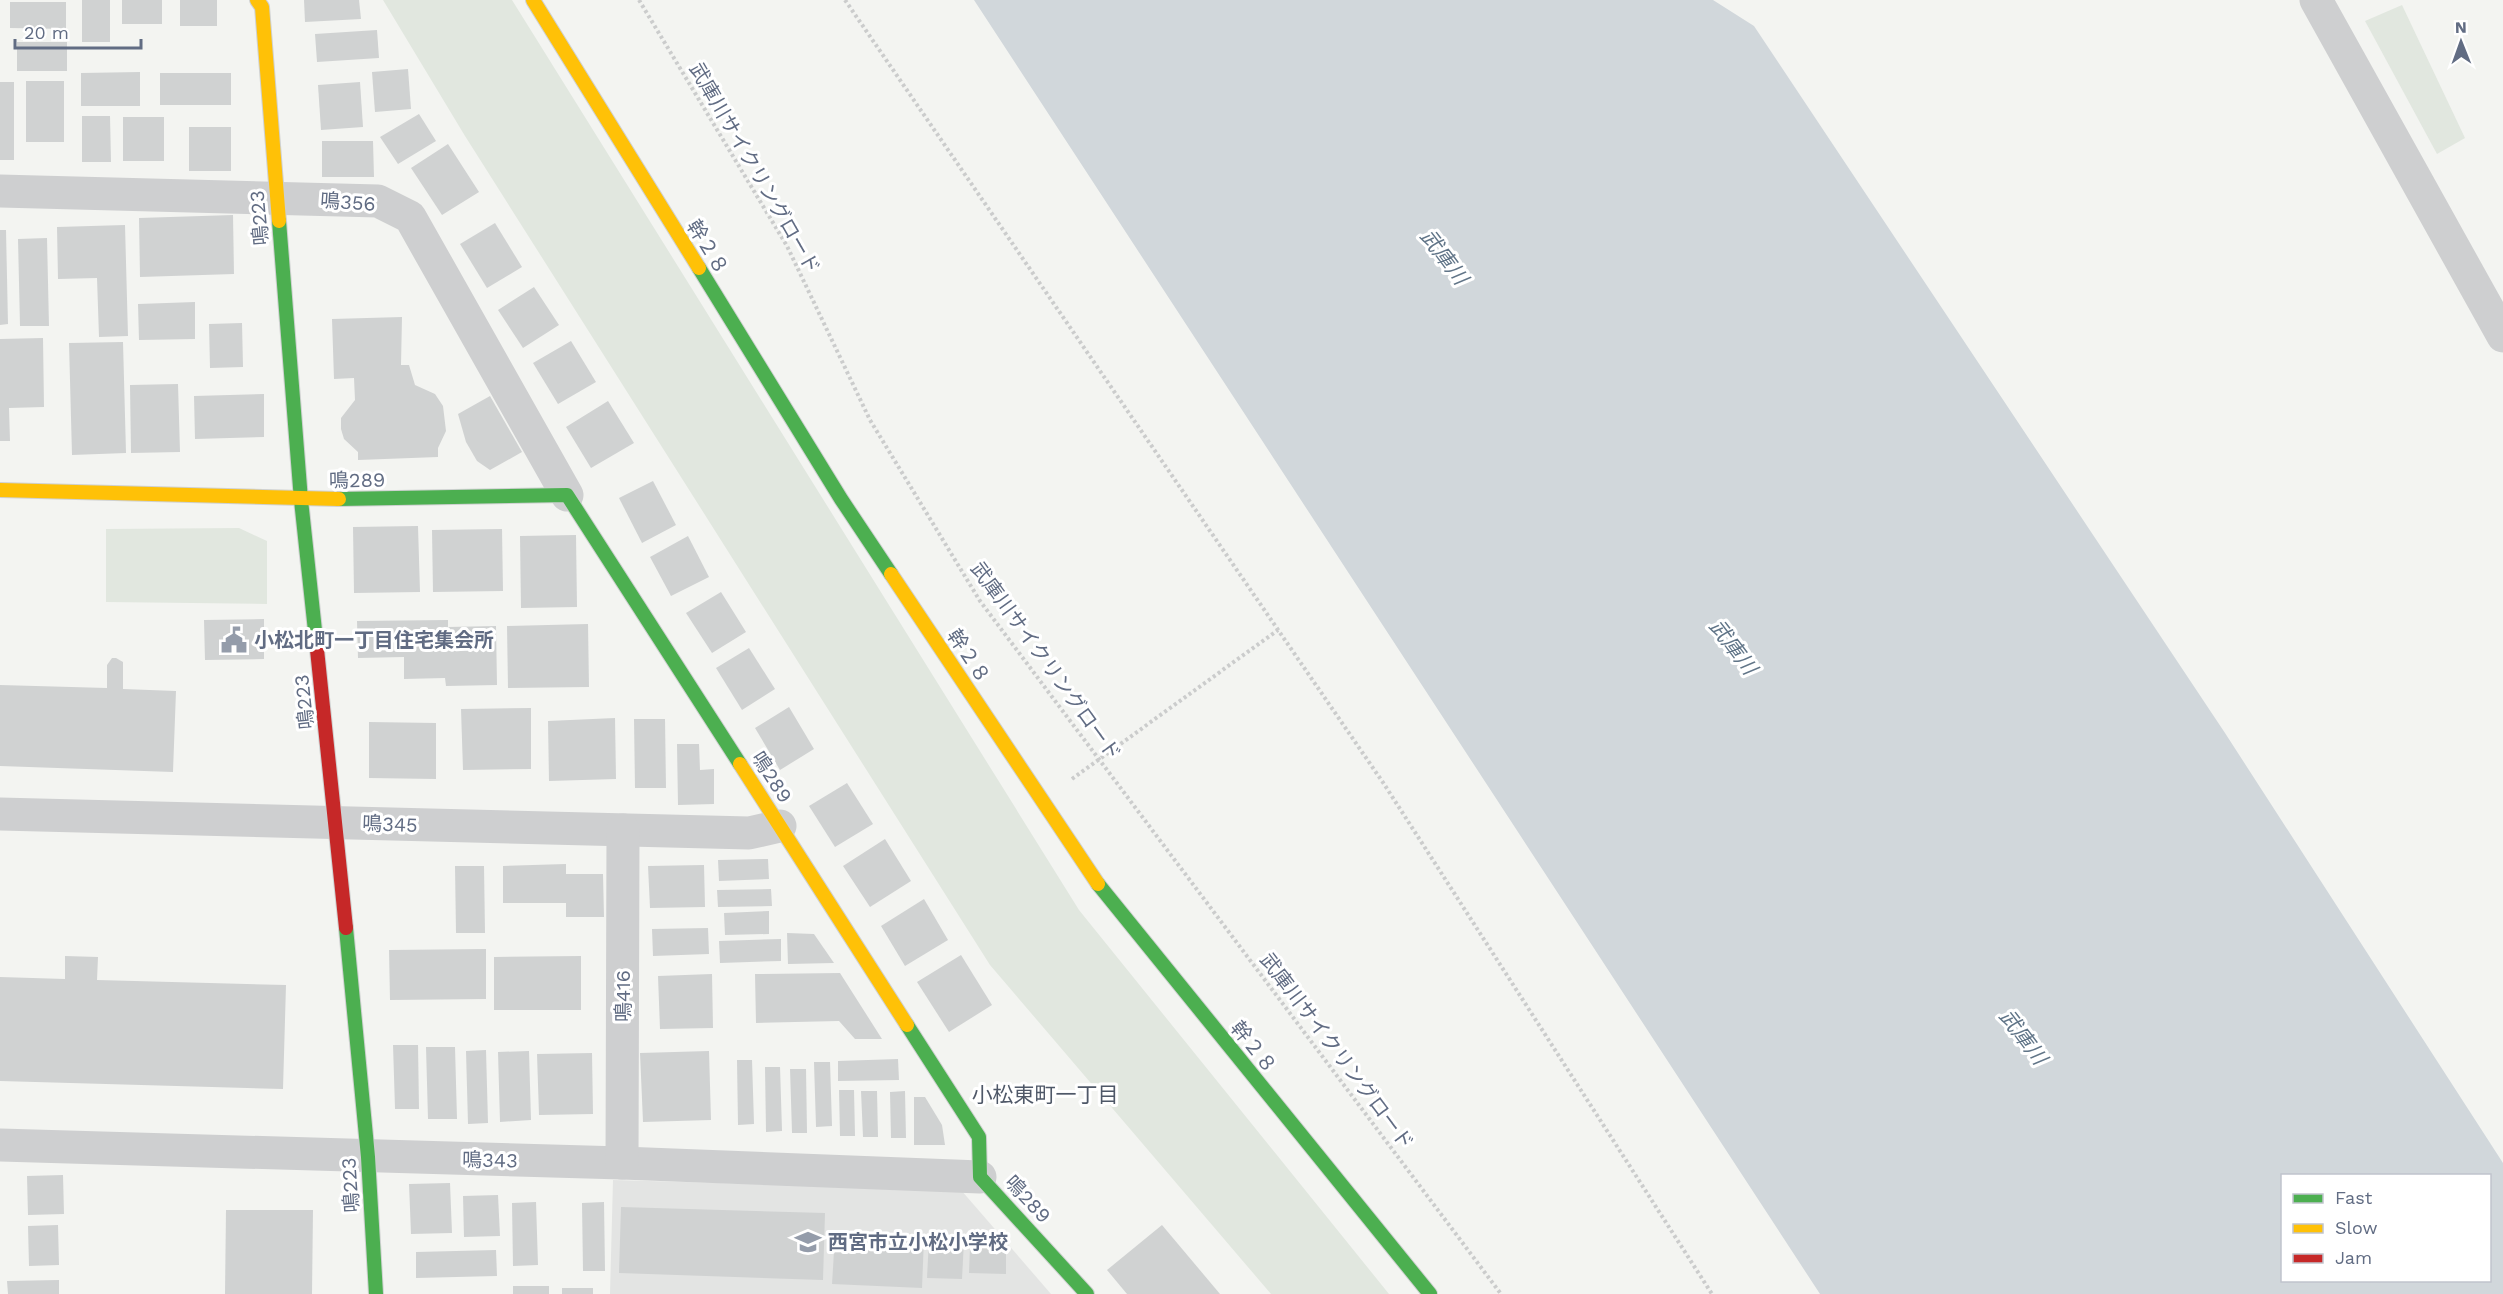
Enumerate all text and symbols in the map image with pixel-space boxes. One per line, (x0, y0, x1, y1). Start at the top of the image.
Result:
scale bar (15, 12, 141, 50)
north arrow (2431, 12, 2491, 72)
text: N (2455, 18, 2467, 37)
text: 20 m (24, 22, 69, 43)
street label: 武庫川サイクリングロード (685, 58, 825, 278)
street label: 鳴356 (319, 188, 377, 216)
street label: 鳴223 (245, 190, 273, 246)
street label: 幹２８ (682, 215, 734, 279)
water label: 武庫川 (1415, 224, 1475, 291)
street label: 鳴289 (329, 468, 385, 492)
street label: 武庫川サイクリングロード (966, 557, 1126, 765)
water label: 武庫川 (1704, 614, 1764, 681)
street label: 幹２８ (942, 624, 996, 688)
public building icon: 小松北町一丁目住宅集会所 (219, 625, 249, 655)
place label: 小松北町一丁目住宅集会所 (254, 628, 494, 652)
street label: 鳴223 (289, 673, 319, 731)
street label: 鳴289 (747, 747, 797, 807)
street label: 鳴345 (362, 811, 418, 837)
street label: 武庫川サイクリングロード (1255, 948, 1419, 1154)
street label: 鳴416 (611, 970, 635, 1022)
water label: 武庫川 (1994, 1004, 2054, 1071)
street label: 幹２８ (1226, 1016, 1282, 1078)
district label: 小松東町一丁目 (972, 1082, 1119, 1107)
street label: 鳴343 (462, 1148, 518, 1172)
street label: 鳴223 (336, 1157, 364, 1213)
street label: 鳴289 (1000, 1170, 1056, 1228)
legend (2281, 1174, 2491, 1282)
text: Fast (2335, 1187, 2373, 1208)
text: Slow (2335, 1217, 2378, 1238)
school or university icon: 西宮市立小松小学校 (793, 1227, 823, 1257)
place label: 西宮市立小松小学校 (828, 1230, 1008, 1254)
text: Jam (2335, 1247, 2372, 1268)

